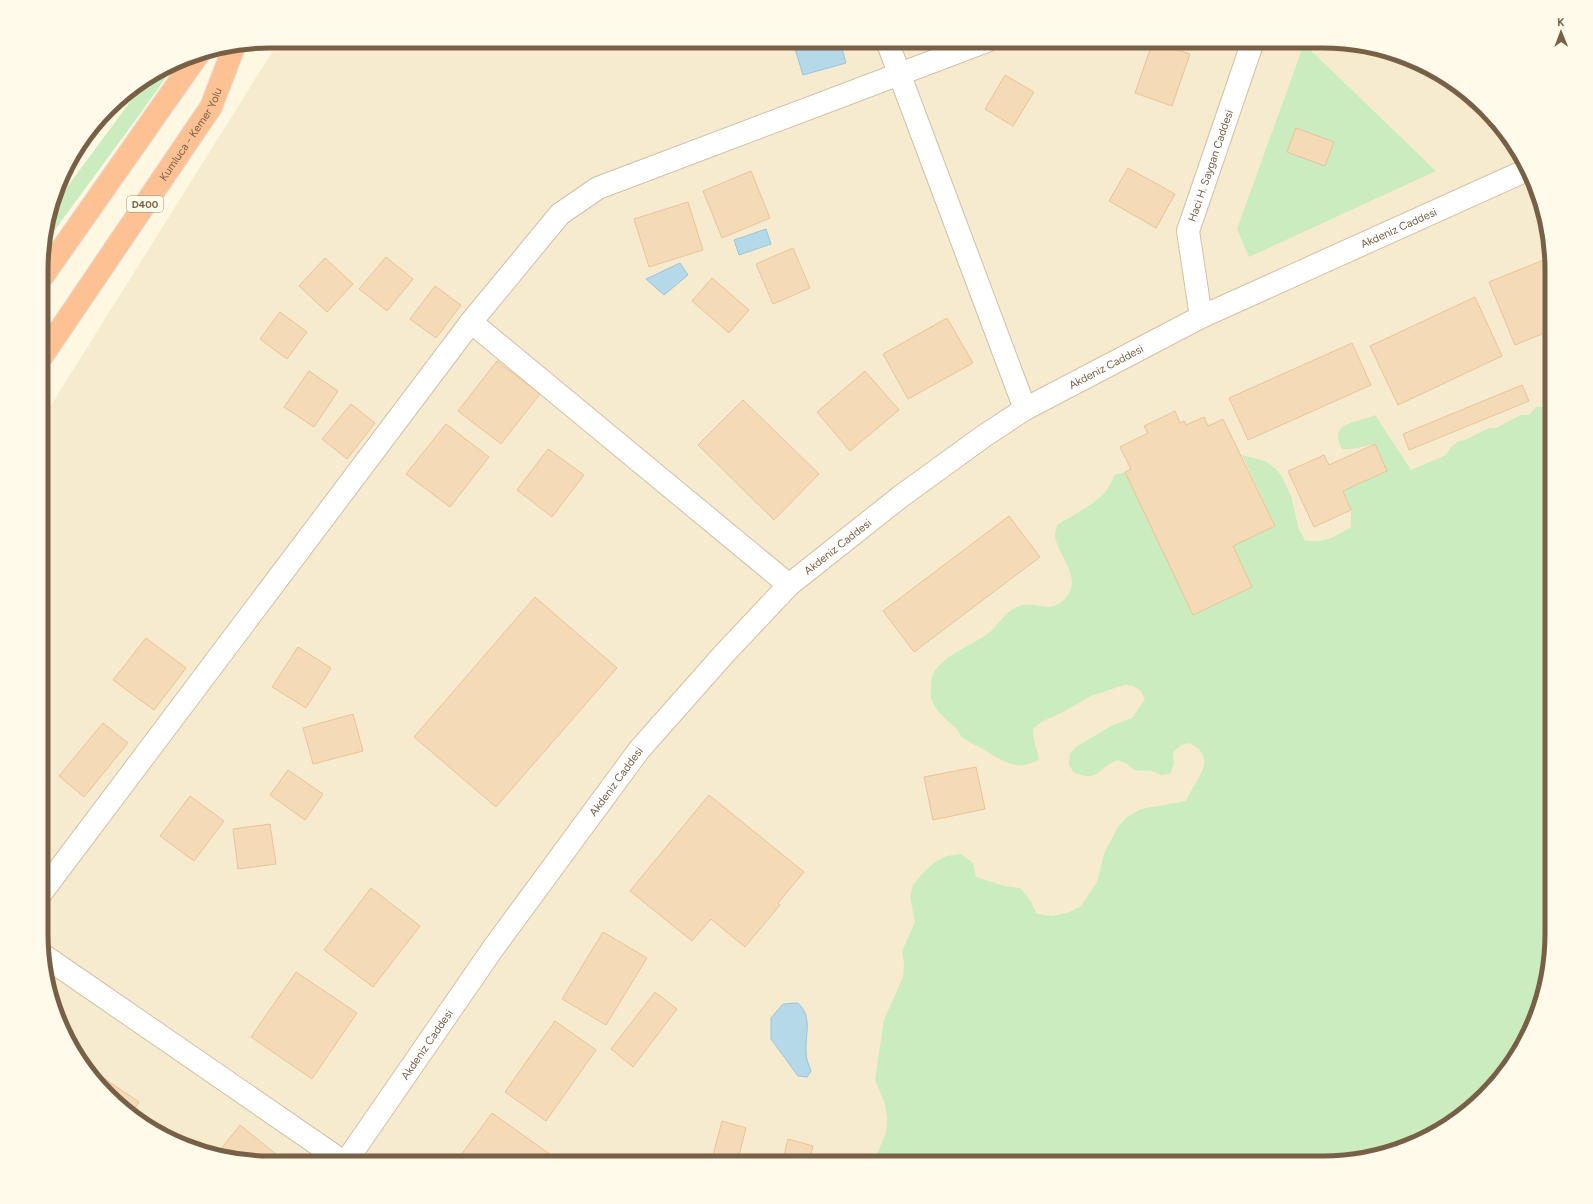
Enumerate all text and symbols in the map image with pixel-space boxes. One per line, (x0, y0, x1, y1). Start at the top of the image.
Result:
north arrow (1541, 12, 1581, 52)
text: K (1557, 16, 1565, 29)
street label: Kumluca - Kemer Yolu (157, 86, 225, 183)
street label: Haci H. Saygan Caddesi (1186, 108, 1236, 224)
road number: D400 (127, 196, 163, 212)
street label: Akdeniz Caddesi (1359, 205, 1439, 251)
street label: Akdeniz Caddesi (1067, 342, 1146, 392)
street label: Akdeniz Caddesi (802, 516, 874, 578)
street label: Akdeniz Caddesi (587, 744, 646, 819)
street label: Akdeniz Caddesi (399, 1007, 456, 1082)

